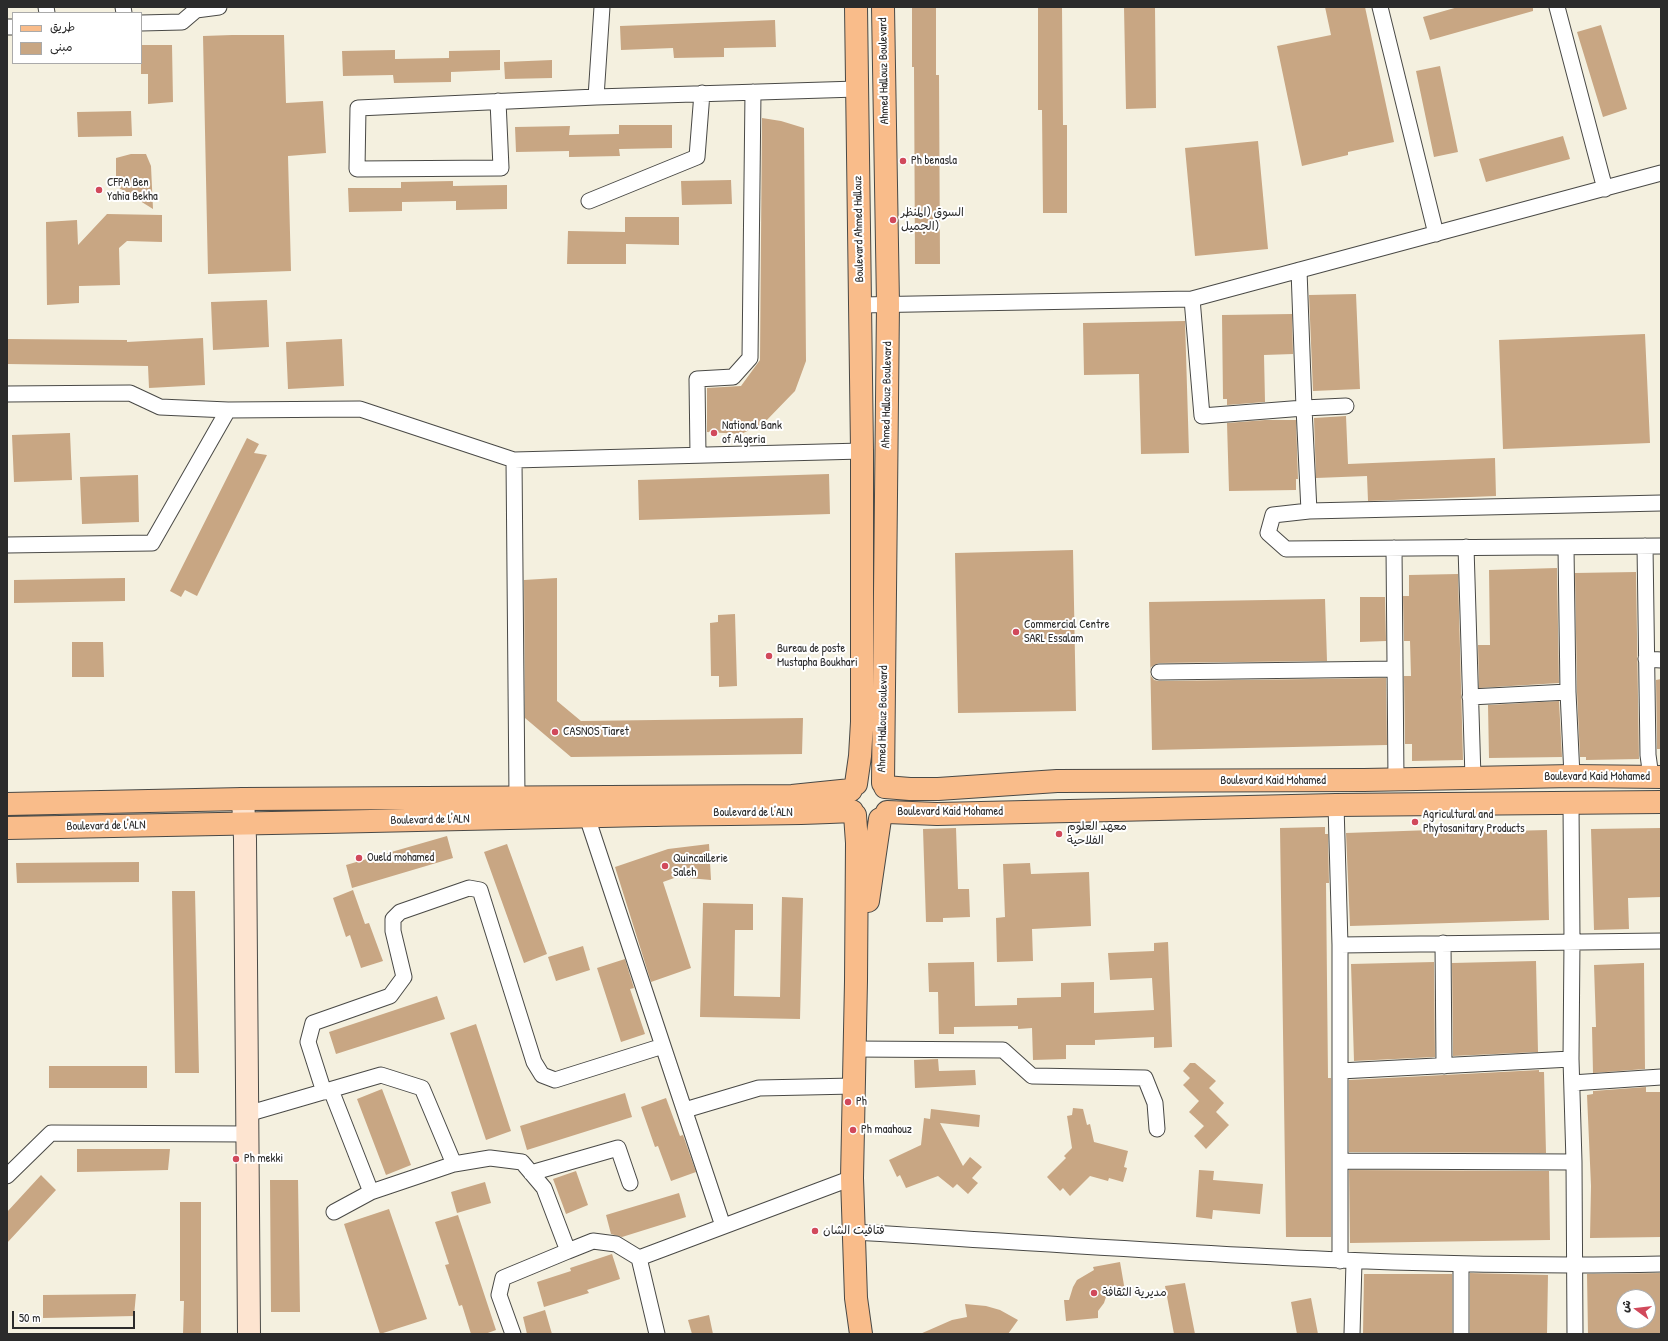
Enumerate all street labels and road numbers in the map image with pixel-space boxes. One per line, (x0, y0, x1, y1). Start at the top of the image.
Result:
street label: Ahmed Hallouz Boulevard (876, 17, 892, 125)
street label: Boulevard Ahmed Hallouz (851, 175, 867, 283)
street label: Ahmed Hallouz Boulevard (879, 341, 895, 449)
street label: Ahmed Hallouz Boulevard (875, 665, 891, 773)
street label: Boulevard Kaid Mohamed (1544, 770, 1650, 784)
street label: Boulevard Kaid Mohamed (1220, 774, 1326, 788)
street label: Boulevard Kaid Mohamed (897, 805, 1003, 819)
street label: Boulevard de l'ALN (713, 806, 793, 820)
street label: Boulevard de l'ALN (390, 812, 470, 828)
street label: Boulevard de l'ALN (66, 818, 146, 834)

